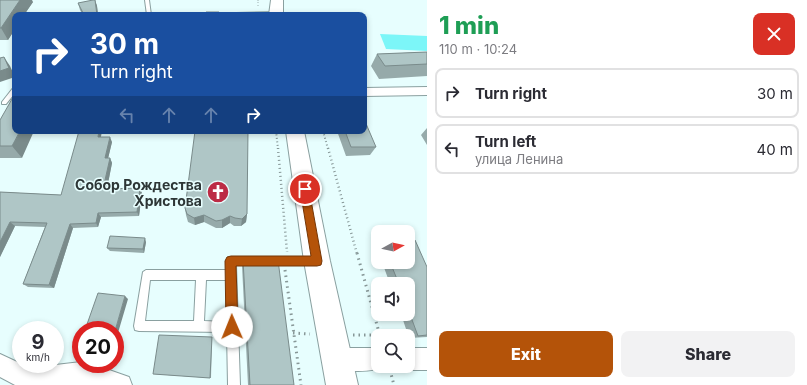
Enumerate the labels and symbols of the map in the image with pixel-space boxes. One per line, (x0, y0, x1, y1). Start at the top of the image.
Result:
pin (288, 172, 322, 206)
place label: Собор Рождества Христова (75, 176, 202, 209)
church icon: Собор Рождества Христова (205, 179, 231, 205)
north arrow (371, 225, 415, 269)
position arrow (211, 306, 253, 348)
speed limit sign: 20 (72, 321, 124, 373)

